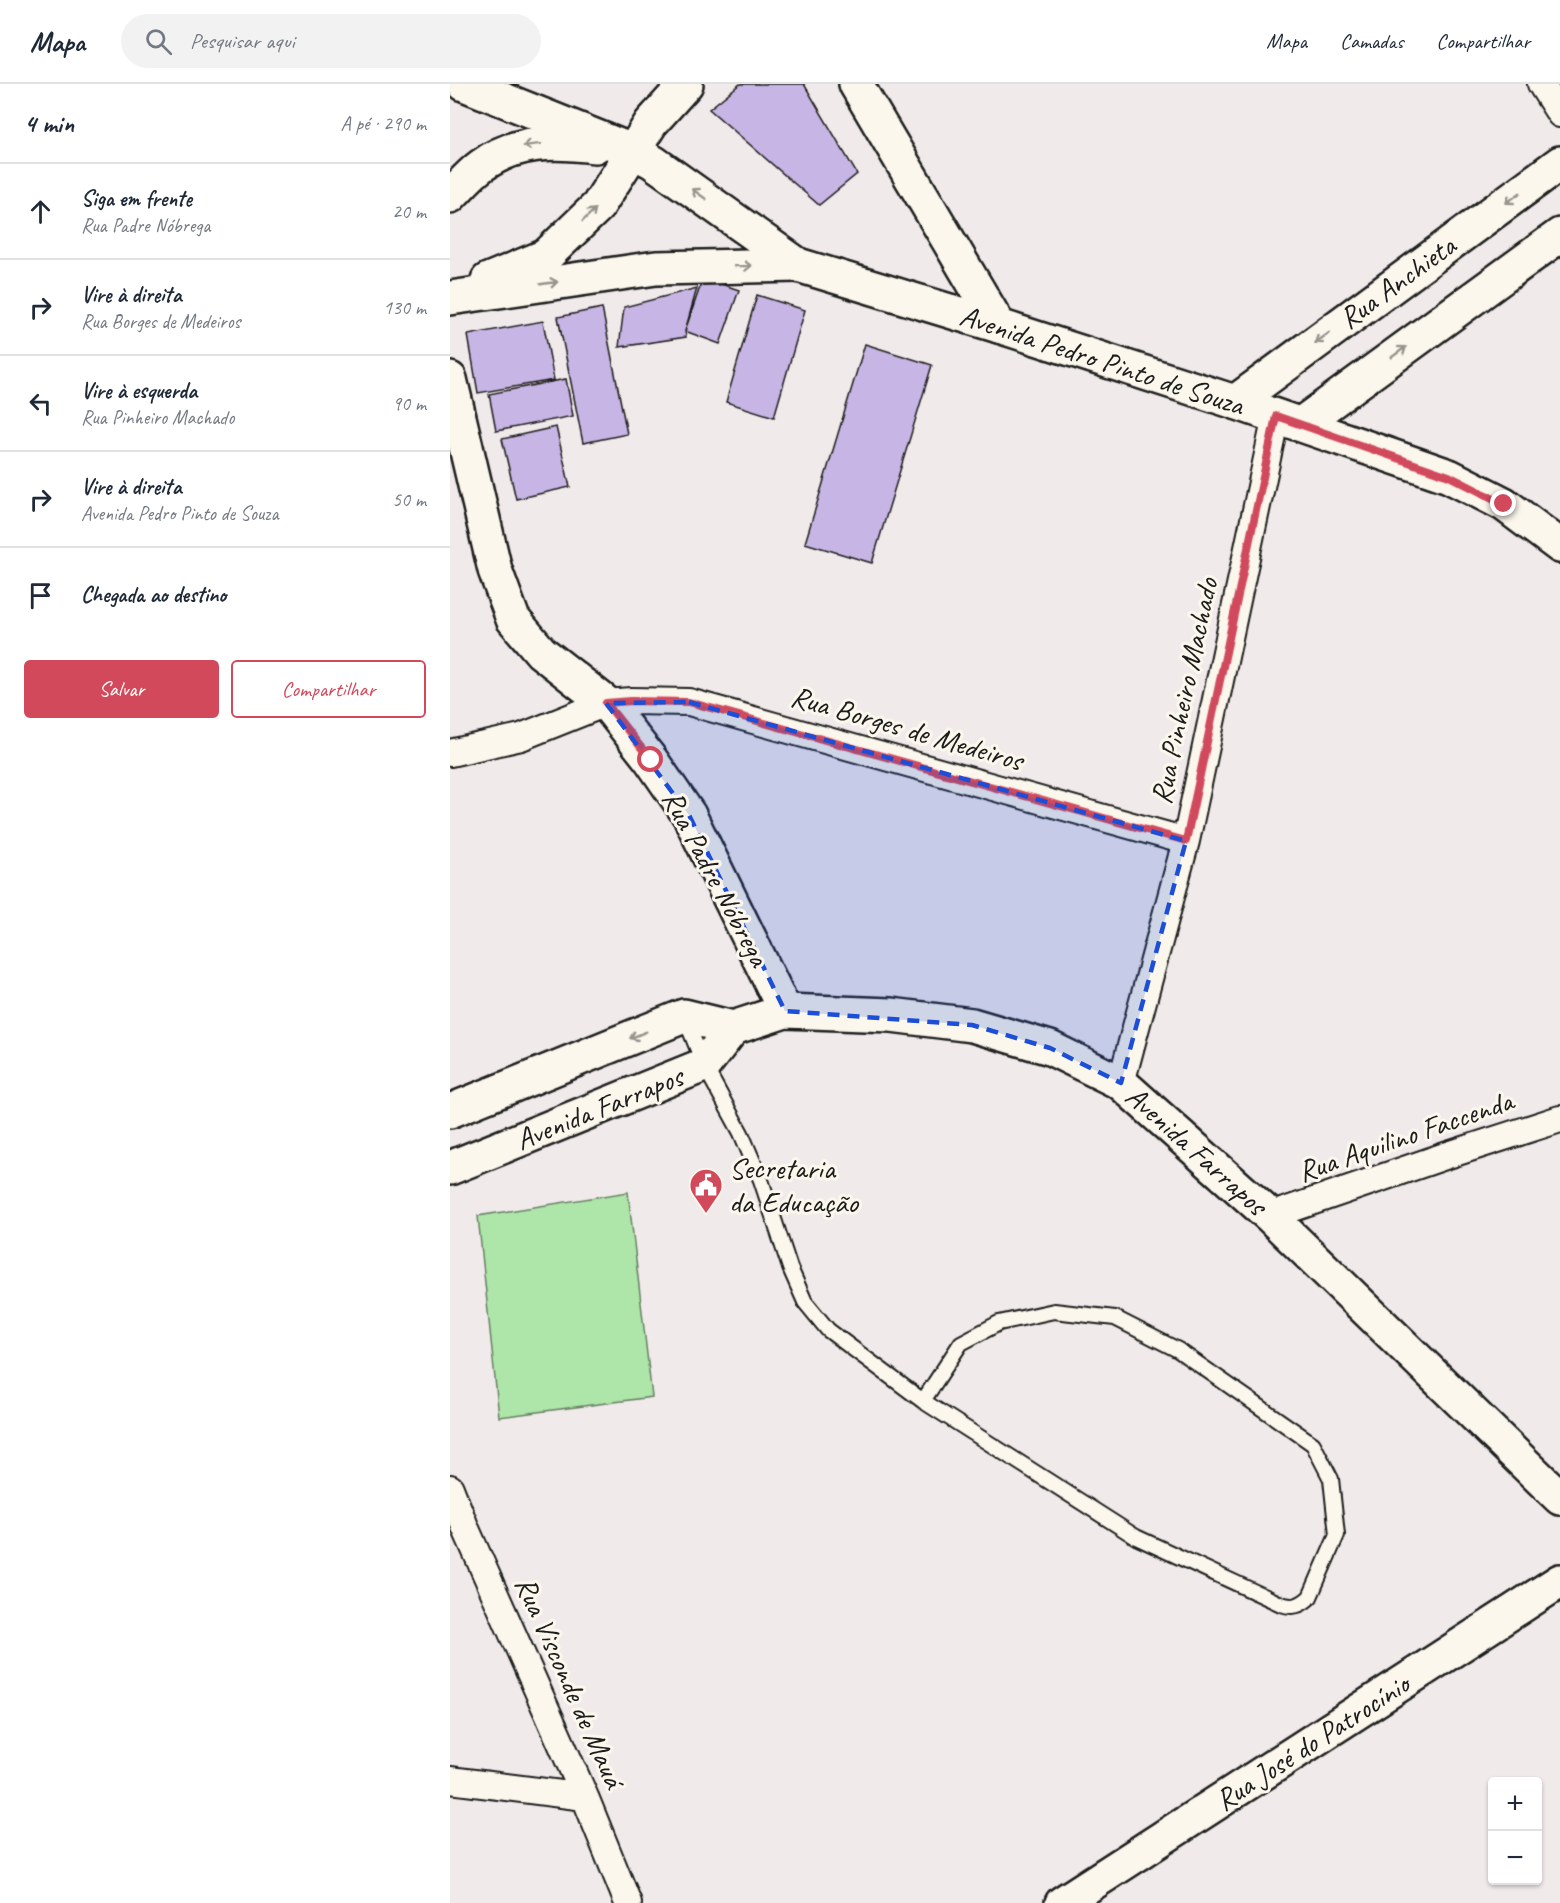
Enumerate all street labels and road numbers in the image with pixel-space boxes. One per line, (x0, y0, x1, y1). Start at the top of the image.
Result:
street label: Rua Anchieta (1331, 226, 1464, 337)
street label: Avenida Pedro Pinto de Souza (955, 296, 1251, 424)
street label: Rua Pinheiro Machado (1142, 573, 1227, 807)
street label: Rua Borges de Medeiros (787, 677, 1030, 780)
street label: Rua Padre Nóbrega (654, 783, 779, 974)
street label: Avenida Farrapos (510, 1056, 691, 1159)
street label: Avenida Farrapos (1118, 1077, 1277, 1225)
street label: Rua Aquilino Faccenda (1293, 1081, 1520, 1191)
street label: Rua Visconde de Mauá (506, 1570, 635, 1796)
street label: Rua José do Patrocínio (1208, 1663, 1419, 1819)

